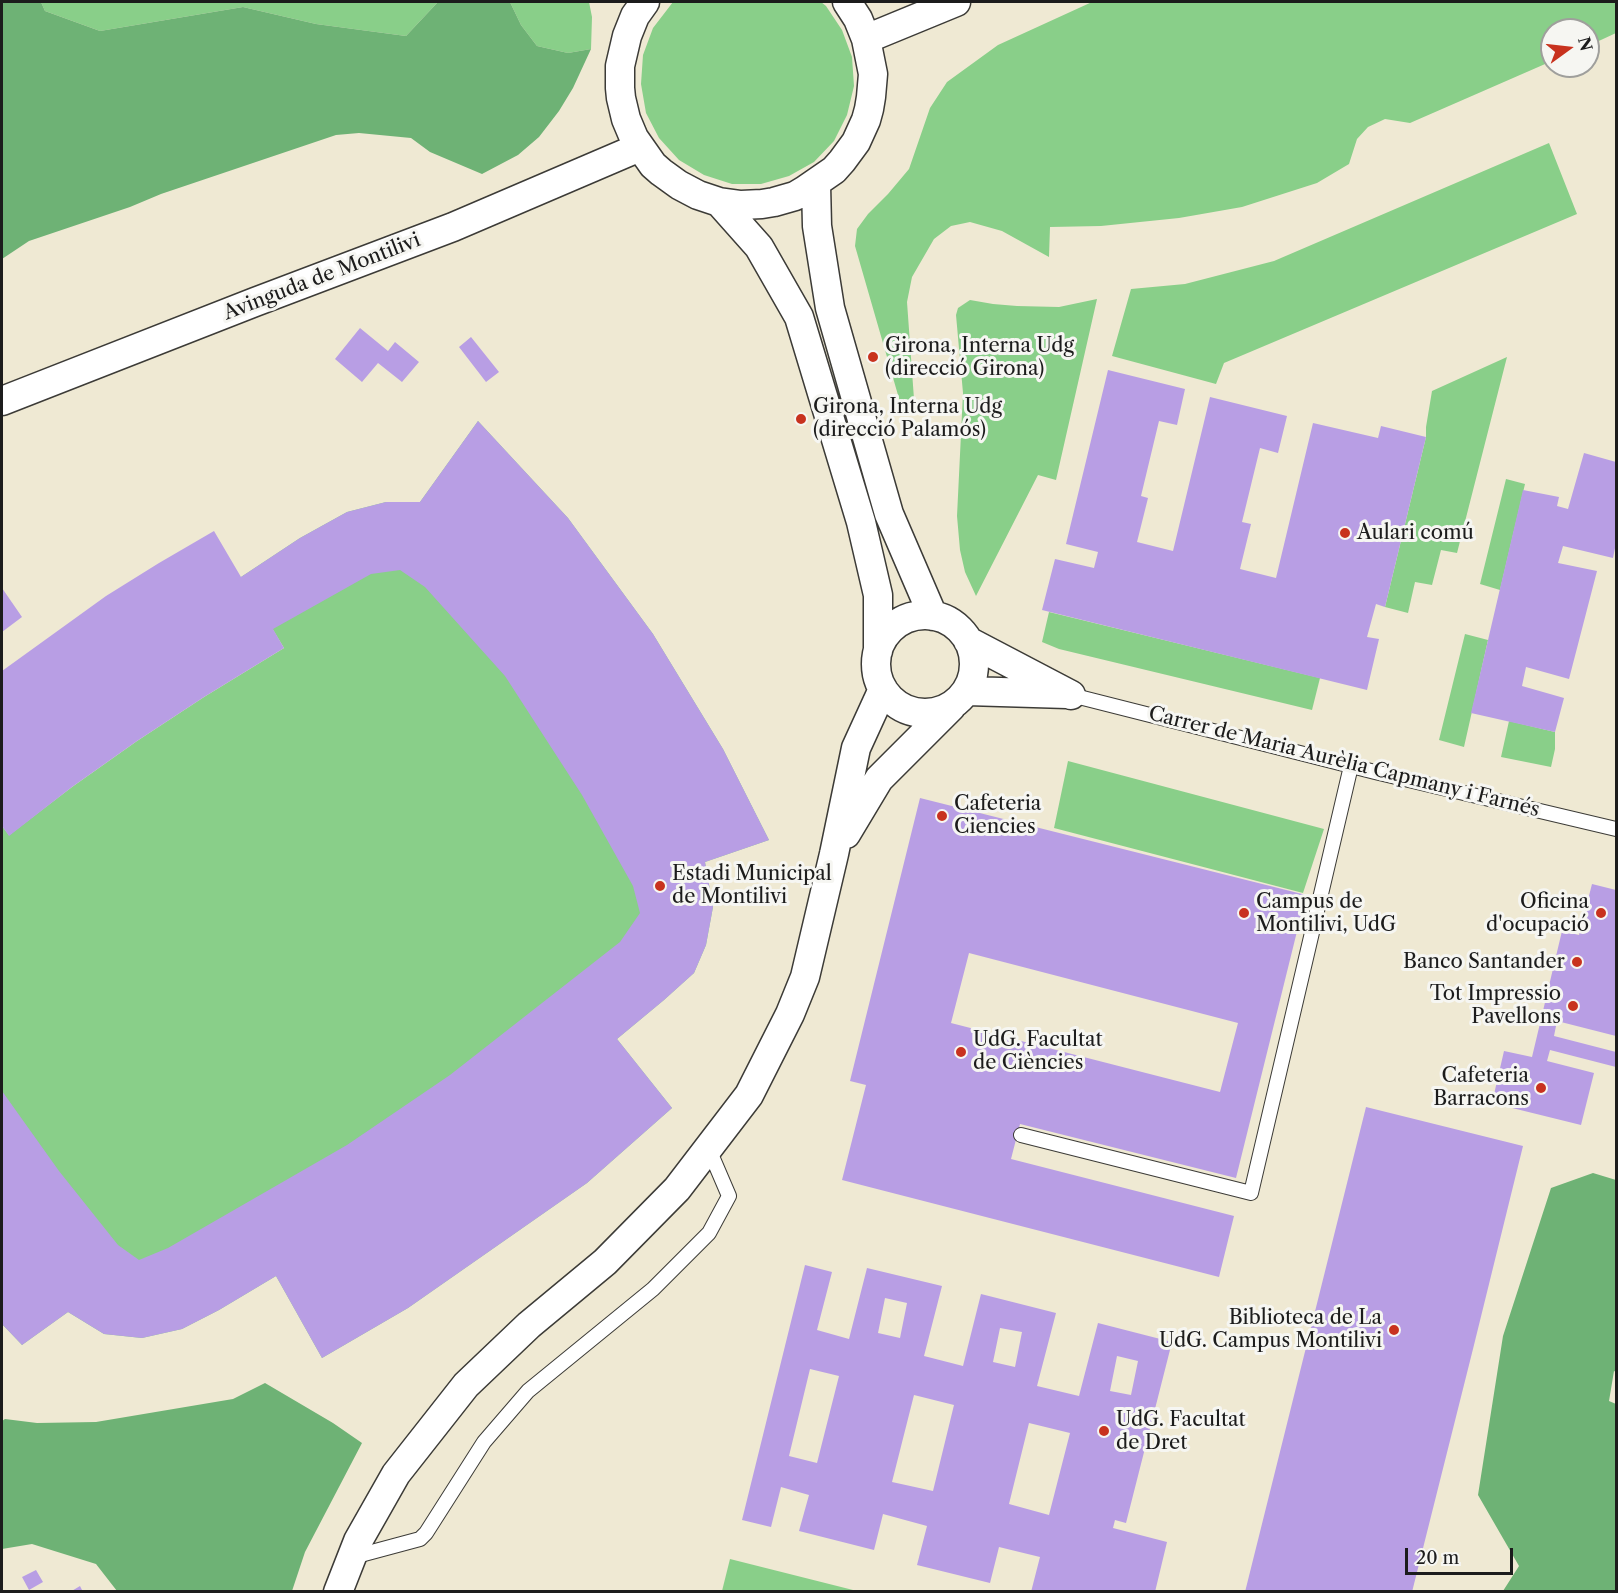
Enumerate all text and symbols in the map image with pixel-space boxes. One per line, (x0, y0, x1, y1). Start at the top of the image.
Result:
north arrow (1540, 18, 1600, 78)
text: N (1574, 35, 1597, 53)
street label: Avinguda de Montilivi (220, 228, 424, 326)
place label: Girona, Interna Udg (direcció Girona) (885, 334, 1074, 381)
marker: Girona, Interna Udg (direcció Girona) (866, 350, 880, 364)
place label: Girona, Interna Udg (direcció Palamós) (813, 395, 1002, 442)
marker: Girona, Interna Udg (direcció Palamós) (794, 412, 808, 426)
place label: Aulari comú (1357, 521, 1474, 545)
marker: Aulari comú (1338, 526, 1352, 540)
street label: Carrer de Maria Aurèlia Capmany i Farnés (1146, 702, 1542, 822)
place label: Cafeteria Ciencies (954, 792, 1041, 839)
marker: Cafeteria Ciencies (935, 809, 949, 823)
place label: Estadi Municipal de Montilivi (672, 862, 832, 909)
marker: Estadi Municipal de Montilivi (653, 879, 667, 893)
place label: Campus de Montilivi, UdG (1256, 890, 1396, 937)
place label: Oficina d'ocupació (1486, 890, 1589, 937)
marker: Campus de Montilivi, UdG (1237, 906, 1251, 920)
marker: Oficina d'ocupació (1594, 906, 1608, 920)
place label: Banco Santander (1403, 950, 1565, 974)
marker: Banco Santander (1570, 955, 1584, 969)
place label: Tot Impressio Pavellons (1430, 982, 1561, 1029)
marker: Tot Impressio Pavellons (1566, 999, 1580, 1013)
place label: UdG. Facultat de Ciències (973, 1028, 1103, 1075)
marker: UdG. Facultat de Ciències (954, 1045, 968, 1059)
place label: Cafeteria Barracons (1433, 1064, 1529, 1111)
marker: Cafeteria Barracons (1534, 1081, 1548, 1095)
place label: Biblioteca de La UdG. Campus Montilivi (1159, 1306, 1382, 1353)
marker: Biblioteca de La UdG. Campus Montilivi (1387, 1323, 1401, 1337)
place label: UdG. Facultat de Dret (1116, 1408, 1246, 1455)
marker: UdG. Facultat de Dret (1097, 1424, 1111, 1438)
scale bar (1408, 1536, 1516, 1574)
text: 20 m (1416, 1547, 1459, 1569)

